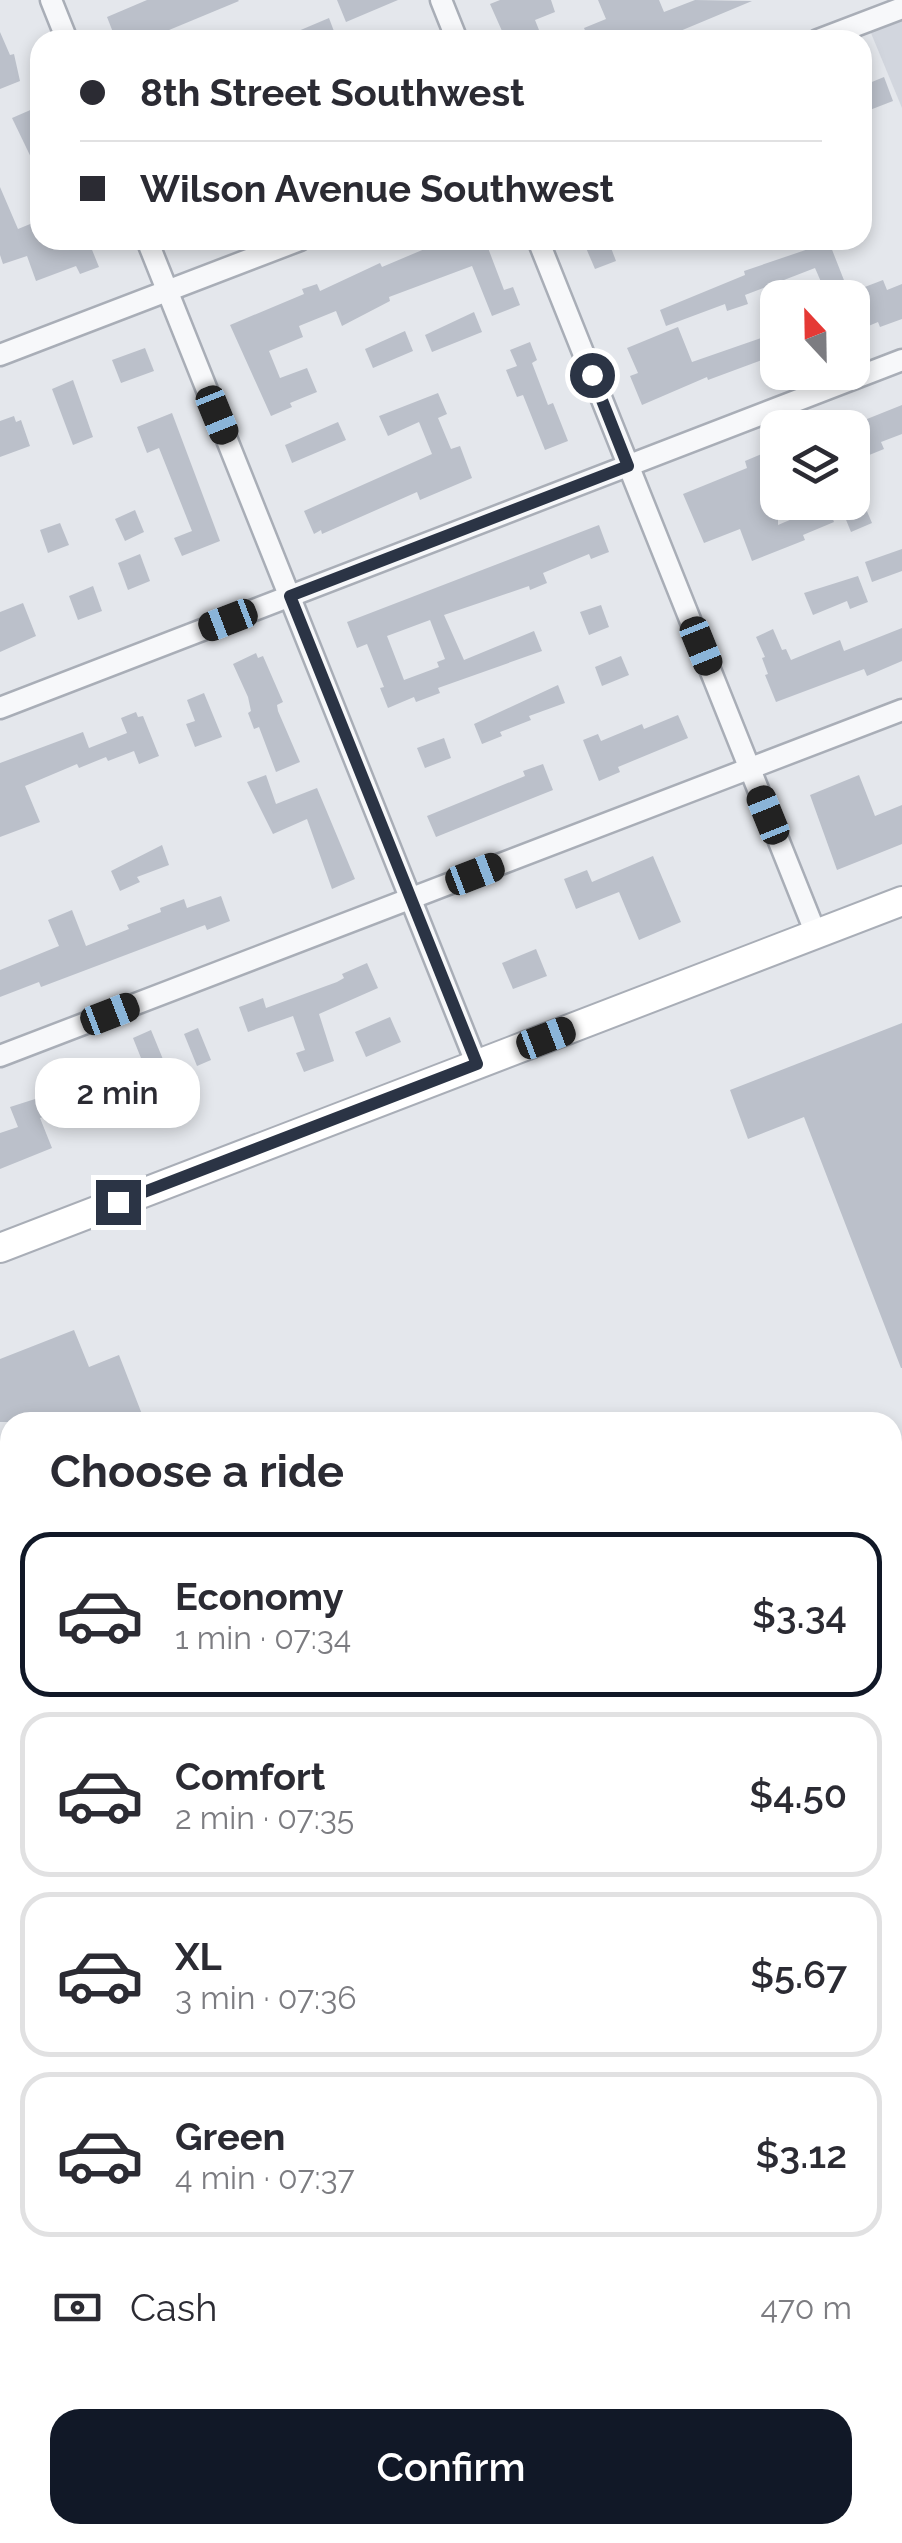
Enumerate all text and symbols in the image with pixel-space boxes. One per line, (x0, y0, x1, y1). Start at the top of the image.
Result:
text: 8th Street Southwest (140, 70, 525, 115)
text: Wilson Avenue Southwest (140, 166, 614, 211)
north arrow (760, 280, 870, 390)
map controls (760, 280, 870, 520)
route start (570, 353, 615, 398)
car (192, 382, 242, 448)
button: layers (760, 410, 870, 520)
car (195, 595, 261, 645)
car (676, 613, 726, 679)
car (743, 782, 793, 848)
car (442, 849, 508, 899)
car (77, 989, 143, 1039)
car (513, 1013, 579, 1063)
callout: 2 min (36, 1057, 200, 1127)
text: 2 min (77, 1074, 158, 1111)
route end (96, 1180, 141, 1225)
text: Choose a ride (50, 1445, 344, 1498)
icon: car (55, 1570, 145, 1660)
text: Economy (175, 1574, 344, 1619)
text: $3.34 (752, 1592, 847, 1637)
text: 1 min · 07:34 (175, 1619, 351, 1656)
icon: car (55, 1750, 145, 1840)
text: Comfort (175, 1754, 325, 1799)
text: $4.50 (749, 1772, 847, 1817)
text: 2 min · 07:35 (175, 1799, 354, 1836)
icon: car (55, 1930, 145, 2020)
text: XL (175, 1934, 222, 1979)
text: $5.67 (750, 1952, 847, 1997)
text: 3 min · 07:36 (175, 1979, 357, 2016)
icon: car (55, 2110, 145, 2200)
text: Green (175, 2114, 285, 2159)
text: $3.12 (756, 2132, 847, 2177)
text: 4 min · 07:37 (175, 2159, 355, 2196)
icon: cash (50, 2280, 105, 2335)
text: Cash (130, 2285, 217, 2330)
text: 470 m (761, 2289, 852, 2326)
button: Confirm (50, 2409, 852, 2524)

